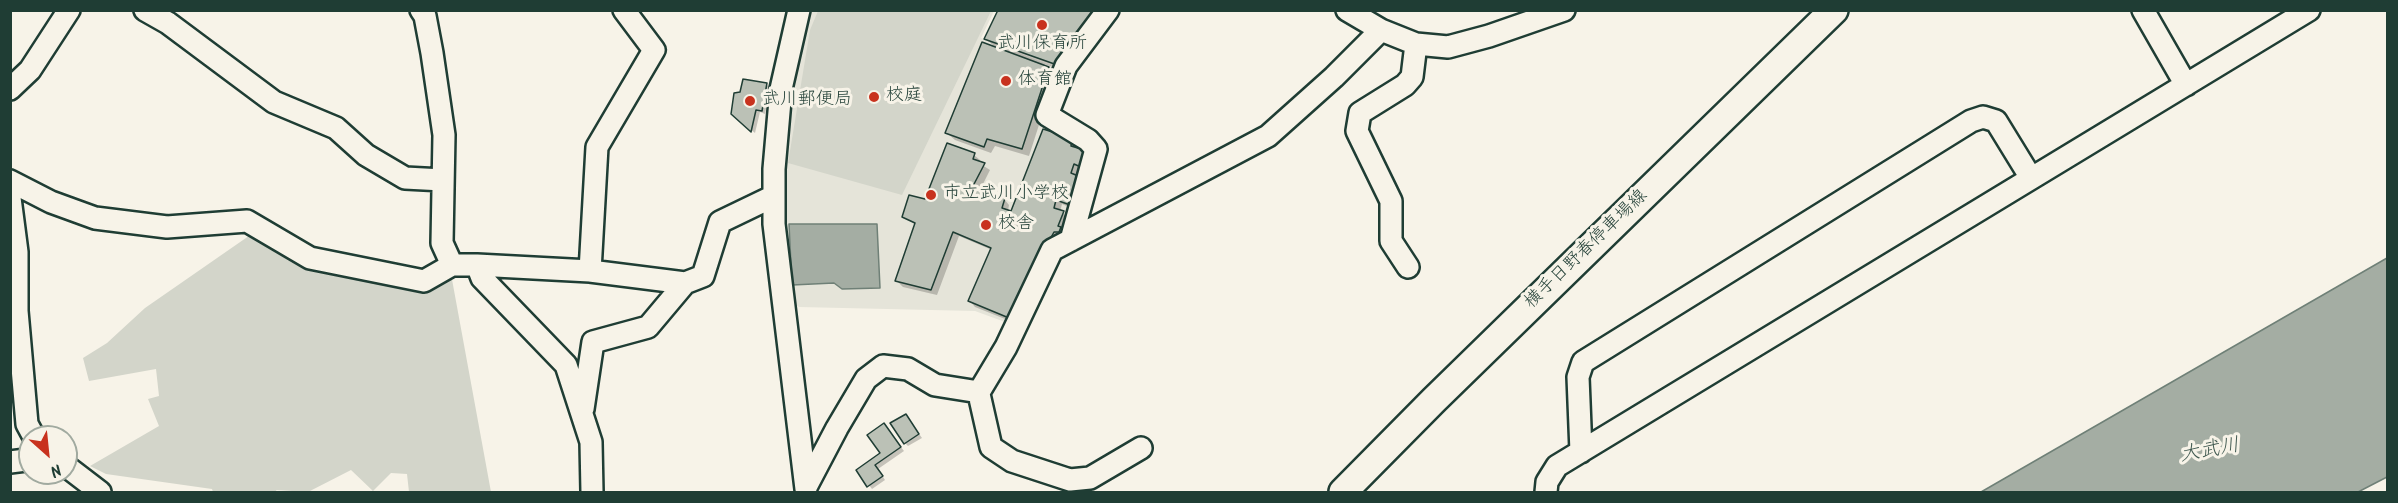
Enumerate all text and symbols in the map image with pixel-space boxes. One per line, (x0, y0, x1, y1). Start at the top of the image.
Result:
marker: 武川保育所 (1035, 18, 1049, 32)
place label: 武川保育所 (997, 34, 1087, 56)
place label: 体育館 (1018, 70, 1072, 92)
marker: 体育館 (999, 74, 1013, 88)
place label: 校庭 (886, 86, 922, 108)
place label: 武川郵便局 (762, 90, 852, 112)
marker: 校庭 (867, 90, 881, 104)
marker: 武川郵便局 (743, 94, 757, 108)
place label: 市立武川小学校 (943, 184, 1069, 206)
street label: 横手日野春停車場線 (1521, 186, 1653, 314)
marker: 市立武川小学校 (924, 188, 938, 202)
place label: 校舎 (998, 214, 1034, 236)
marker: 校舎 (979, 218, 993, 232)
north arrow (18, 425, 78, 485)
water label: 大武川 (2178, 435, 2242, 469)
text: N (45, 456, 66, 483)

